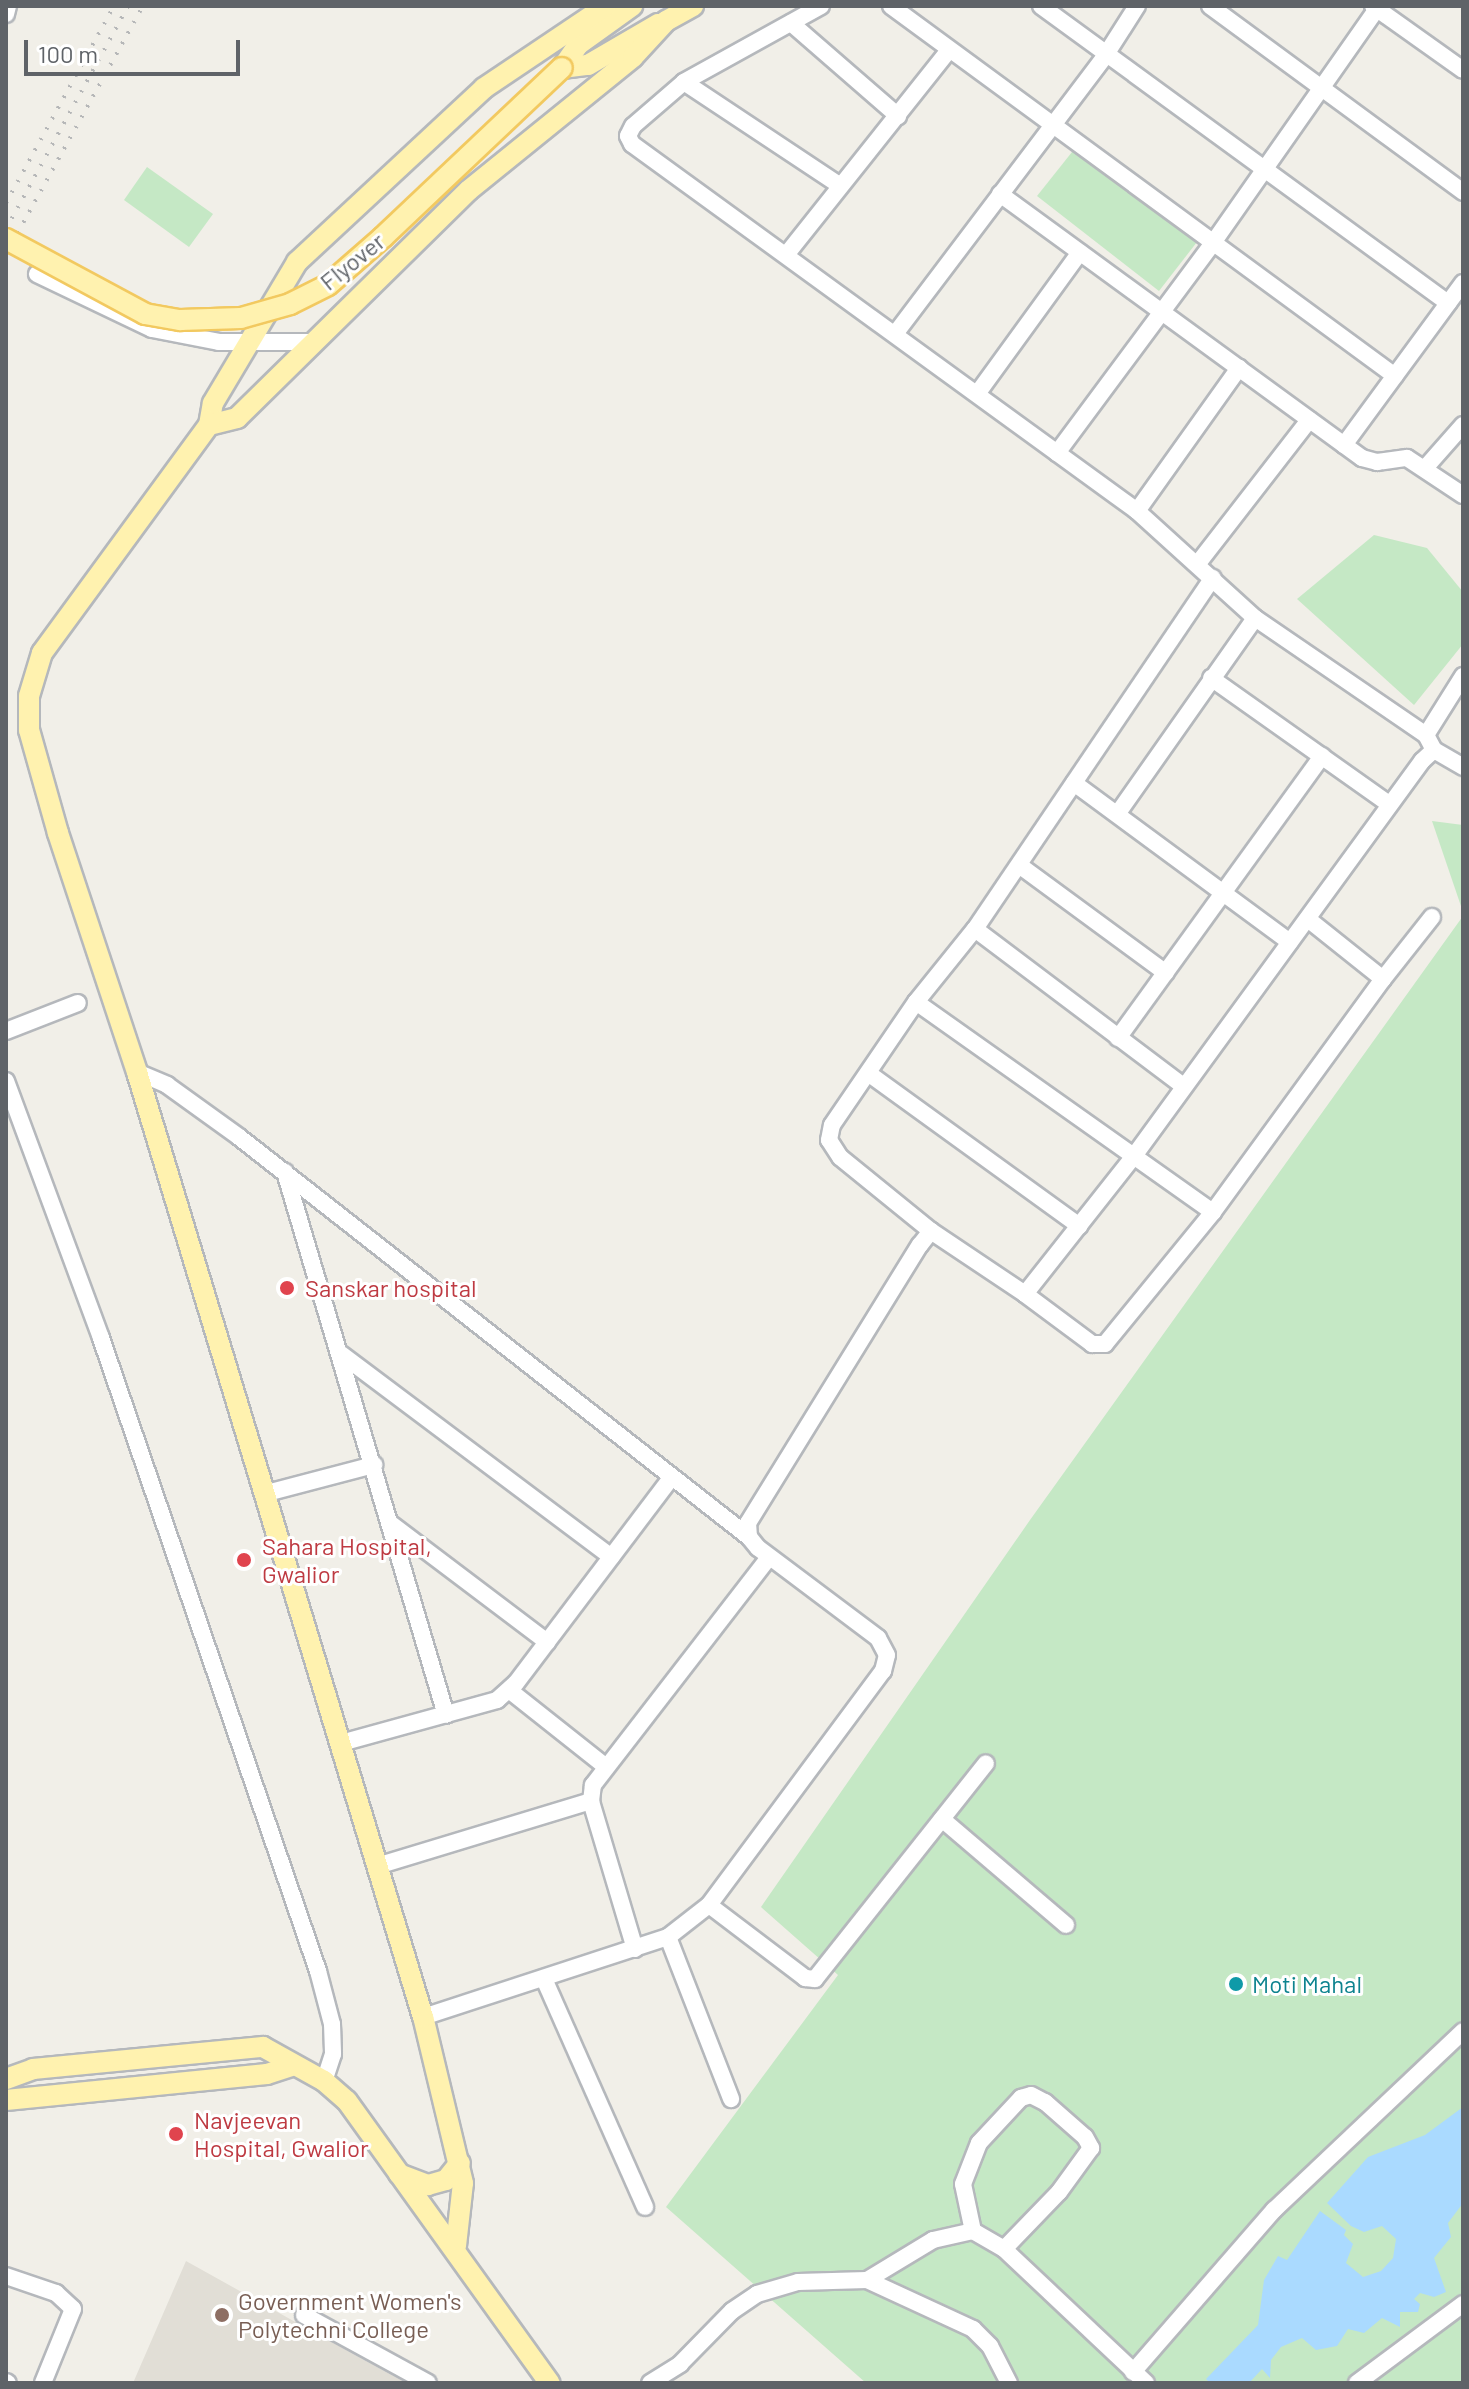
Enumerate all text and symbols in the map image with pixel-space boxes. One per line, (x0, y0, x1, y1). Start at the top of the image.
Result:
scale bar (28, 24, 244, 74)
text: 100 m (38, 39, 98, 68)
street label: Flyover (314, 226, 390, 296)
place label: Sanskar hospital (305, 1274, 477, 1302)
marker: Sanskar hospital (276, 1277, 298, 1299)
place label: Sahara Hospital, Gwalior (262, 1532, 432, 1588)
marker: Sahara Hospital, Gwalior (233, 1549, 255, 1571)
place label: Moti Mahal (1252, 1970, 1362, 1998)
marker: Moti Mahal (1227, 1975, 1245, 1993)
place label: Navjeevan Hospital, Gwalior (194, 2106, 369, 2162)
marker: Navjeevan Hospital, Gwalior (165, 2123, 187, 2145)
place label: Government Women's Polytechni College (238, 2287, 461, 2343)
marker: Government Women's Polytechni College (213, 2306, 231, 2324)

